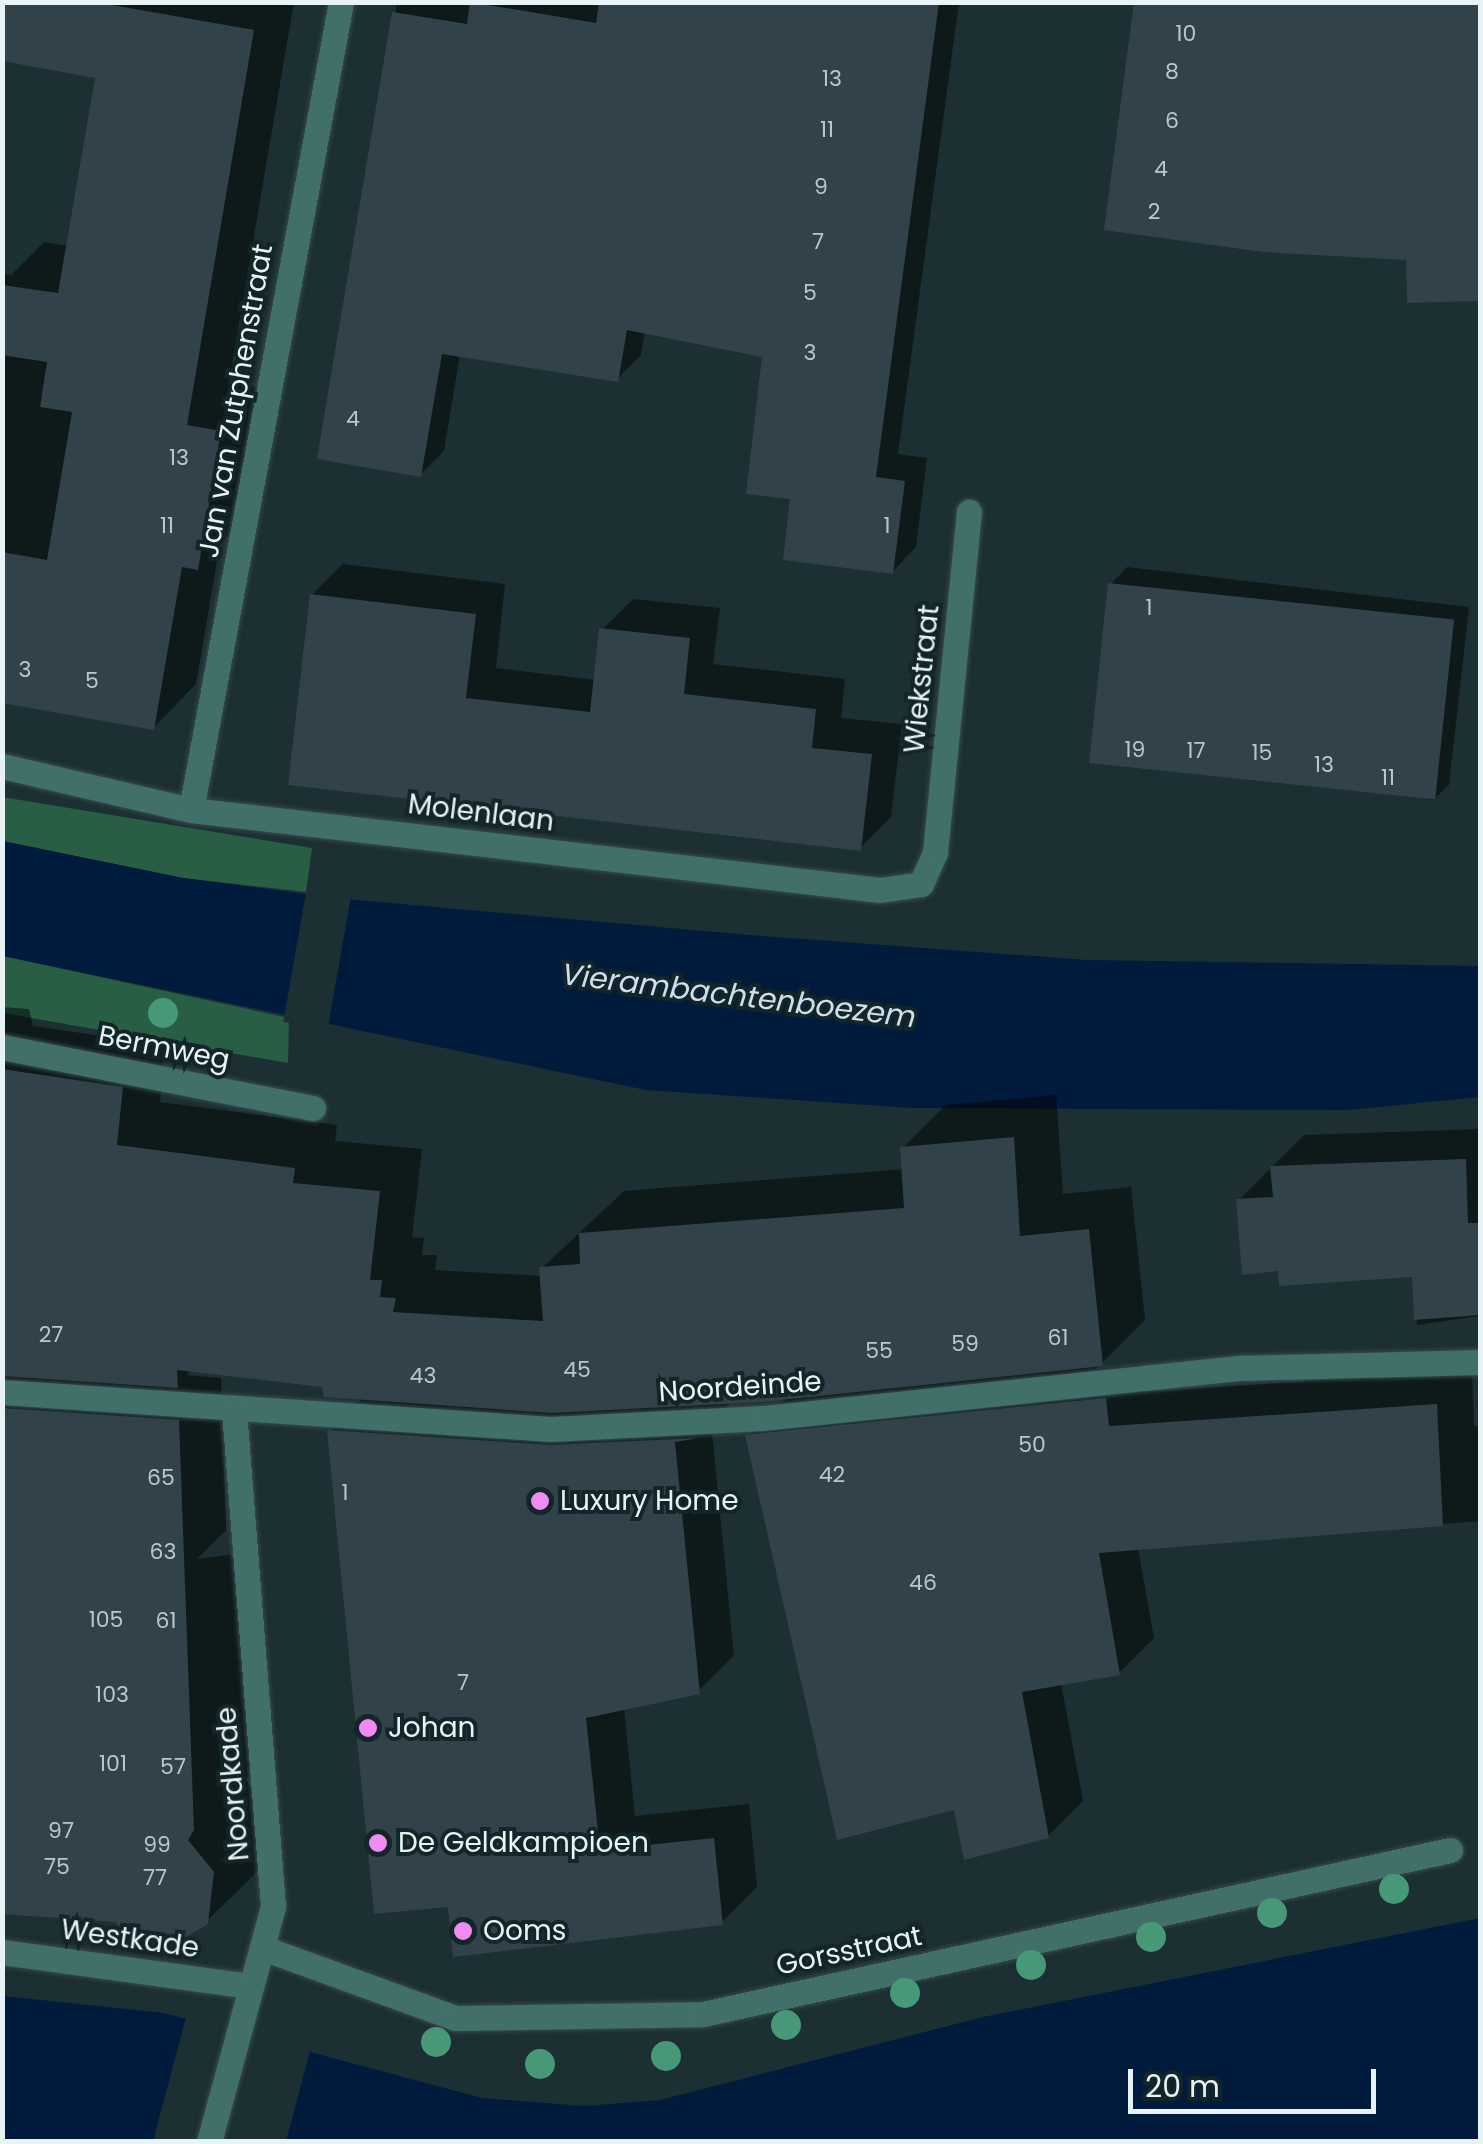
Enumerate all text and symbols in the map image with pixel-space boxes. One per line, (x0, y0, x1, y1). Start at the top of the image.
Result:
house number: 10 (1176, 21, 1196, 47)
house number: 8 (1165, 59, 1179, 85)
house number: 13 (822, 66, 842, 92)
house number: 6 (1165, 108, 1179, 134)
house number: 11 (820, 117, 834, 143)
house number: 4 (1154, 156, 1168, 182)
house number: 9 (814, 174, 828, 200)
house number: 2 (1148, 199, 1160, 225)
house number: 7 (812, 229, 824, 255)
street label: Jan van Zutphenstraat (192, 242, 280, 560)
house number: 5 (803, 280, 817, 306)
house number: 3 (804, 340, 816, 366)
house number: 4 (346, 406, 360, 432)
house number: 13 (169, 445, 189, 471)
house number: 11 (160, 513, 174, 539)
house number: 1 (883, 513, 891, 539)
house number: 1 (1145, 595, 1153, 621)
street label: Wiekstraat (897, 603, 947, 755)
house number: 3 (19, 657, 31, 683)
house number: 5 (85, 668, 99, 694)
house number: 19 (1125, 737, 1145, 763)
house number: 17 (1186, 738, 1206, 764)
house number: 15 (1252, 740, 1272, 766)
house number: 13 (1314, 752, 1334, 778)
house number: 11 (1381, 765, 1395, 791)
street label: Molenlaan (406, 787, 556, 839)
water label: Vierambachtenboezem (560, 956, 918, 1036)
street label: Bermweg (95, 1019, 233, 1077)
house number: 27 (39, 1322, 63, 1348)
house number: 61 (1047, 1325, 1069, 1351)
house number: 59 (951, 1331, 979, 1357)
house number: 55 (865, 1338, 893, 1364)
house number: 45 (563, 1357, 591, 1383)
house number: 43 (410, 1363, 436, 1389)
street label: Noordeinde (657, 1365, 823, 1409)
house number: 50 (1018, 1432, 1046, 1458)
house number: 42 (819, 1462, 845, 1488)
house number: 65 (147, 1465, 175, 1491)
house number: 1 (341, 1480, 349, 1506)
place label: Luxury Home (560, 1484, 739, 1518)
marker: Luxury Home (529, 1490, 551, 1512)
house number: 63 (150, 1539, 176, 1565)
house number: 46 (909, 1570, 937, 1596)
house number: 105 (89, 1607, 123, 1633)
house number: 61 (155, 1608, 177, 1634)
house number: 7 (457, 1670, 469, 1696)
house number: 103 (95, 1682, 129, 1708)
street label: Noordkade (210, 1706, 256, 1862)
place label: Johan (388, 1711, 476, 1745)
marker: Johan (357, 1717, 379, 1739)
house number: 101 (99, 1751, 127, 1777)
house number: 57 (160, 1754, 186, 1780)
house number: 97 (48, 1818, 74, 1844)
place label: De Geldkampioen (398, 1826, 649, 1860)
house number: 99 (143, 1832, 171, 1858)
marker: De Geldkampioen (367, 1832, 389, 1854)
house number: 75 (44, 1854, 70, 1880)
house number: 77 (143, 1865, 167, 1891)
street label: Westkade (59, 1913, 201, 1965)
place label: Ooms (483, 1914, 566, 1948)
street label: Gorsstraat (773, 1919, 925, 1983)
marker: Ooms (452, 1920, 474, 1942)
scale bar (1133, 2049, 1380, 2111)
text: 20 m (1145, 2065, 1220, 2108)

